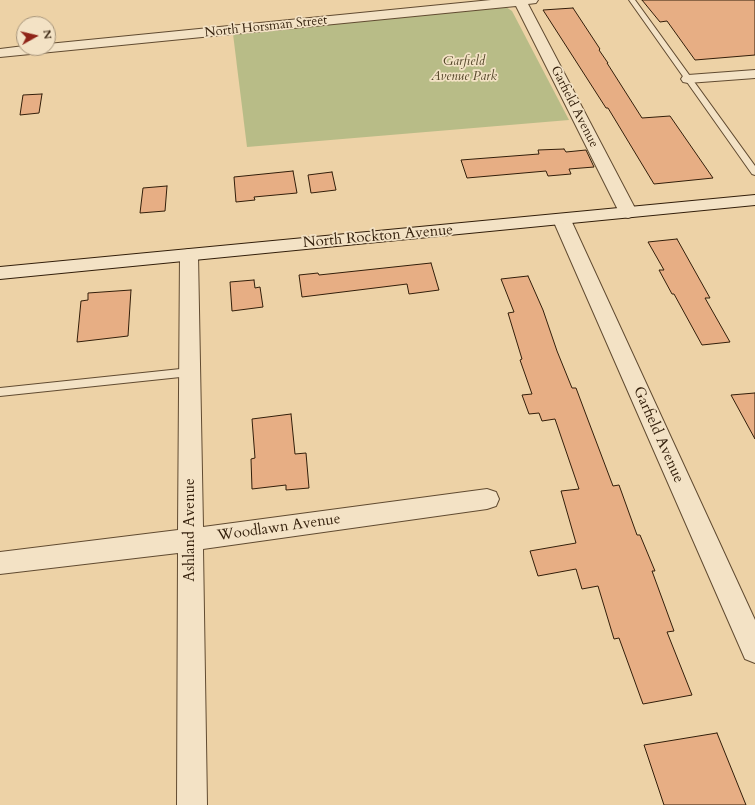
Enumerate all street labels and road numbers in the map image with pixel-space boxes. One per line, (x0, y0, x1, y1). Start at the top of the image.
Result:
street label: North Horsman Street (204, 13, 328, 41)
street label: Garfield Avenue (547, 63, 601, 151)
street label: North Rockton Avenue (302, 221, 454, 253)
street label: Garfield Avenue (629, 384, 687, 486)
street label: Ashland Avenue (182, 478, 200, 582)
street label: Woodlawn Avenue (216, 510, 342, 546)

